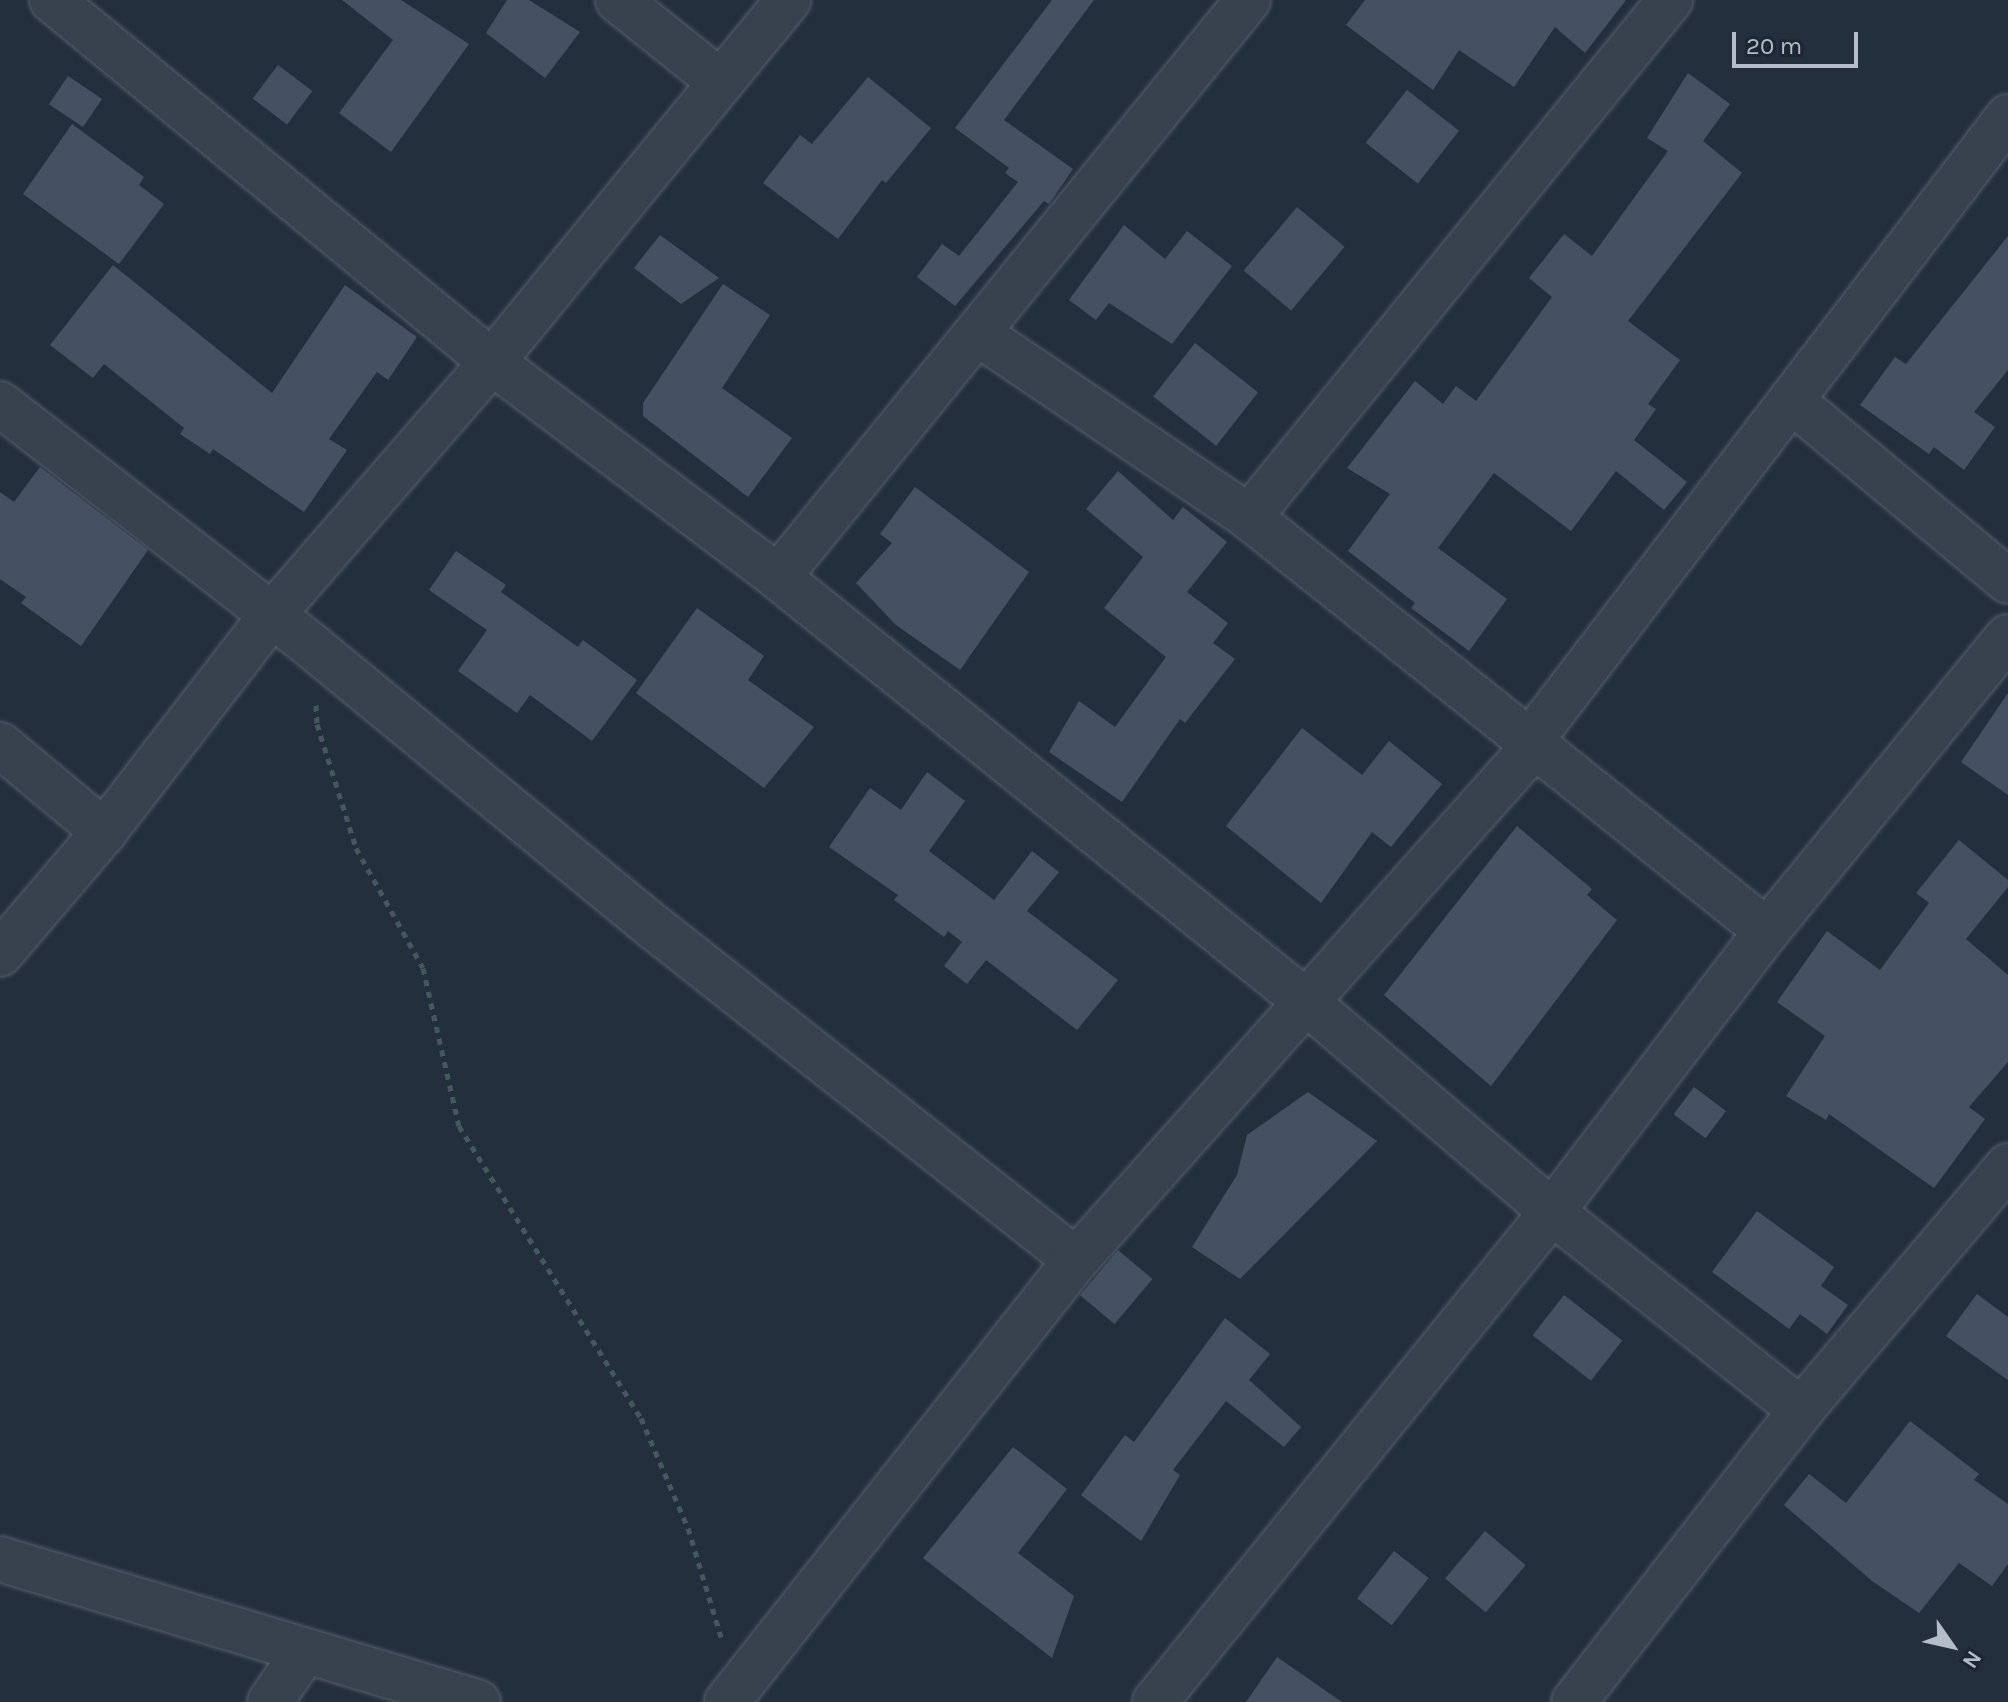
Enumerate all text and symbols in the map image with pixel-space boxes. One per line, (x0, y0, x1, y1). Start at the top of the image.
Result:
scale bar (1736, 16, 1862, 66)
text: 20 m (1746, 32, 1802, 60)
north arrow (1912, 1606, 1992, 1686)
text: N (1957, 1646, 1987, 1673)

